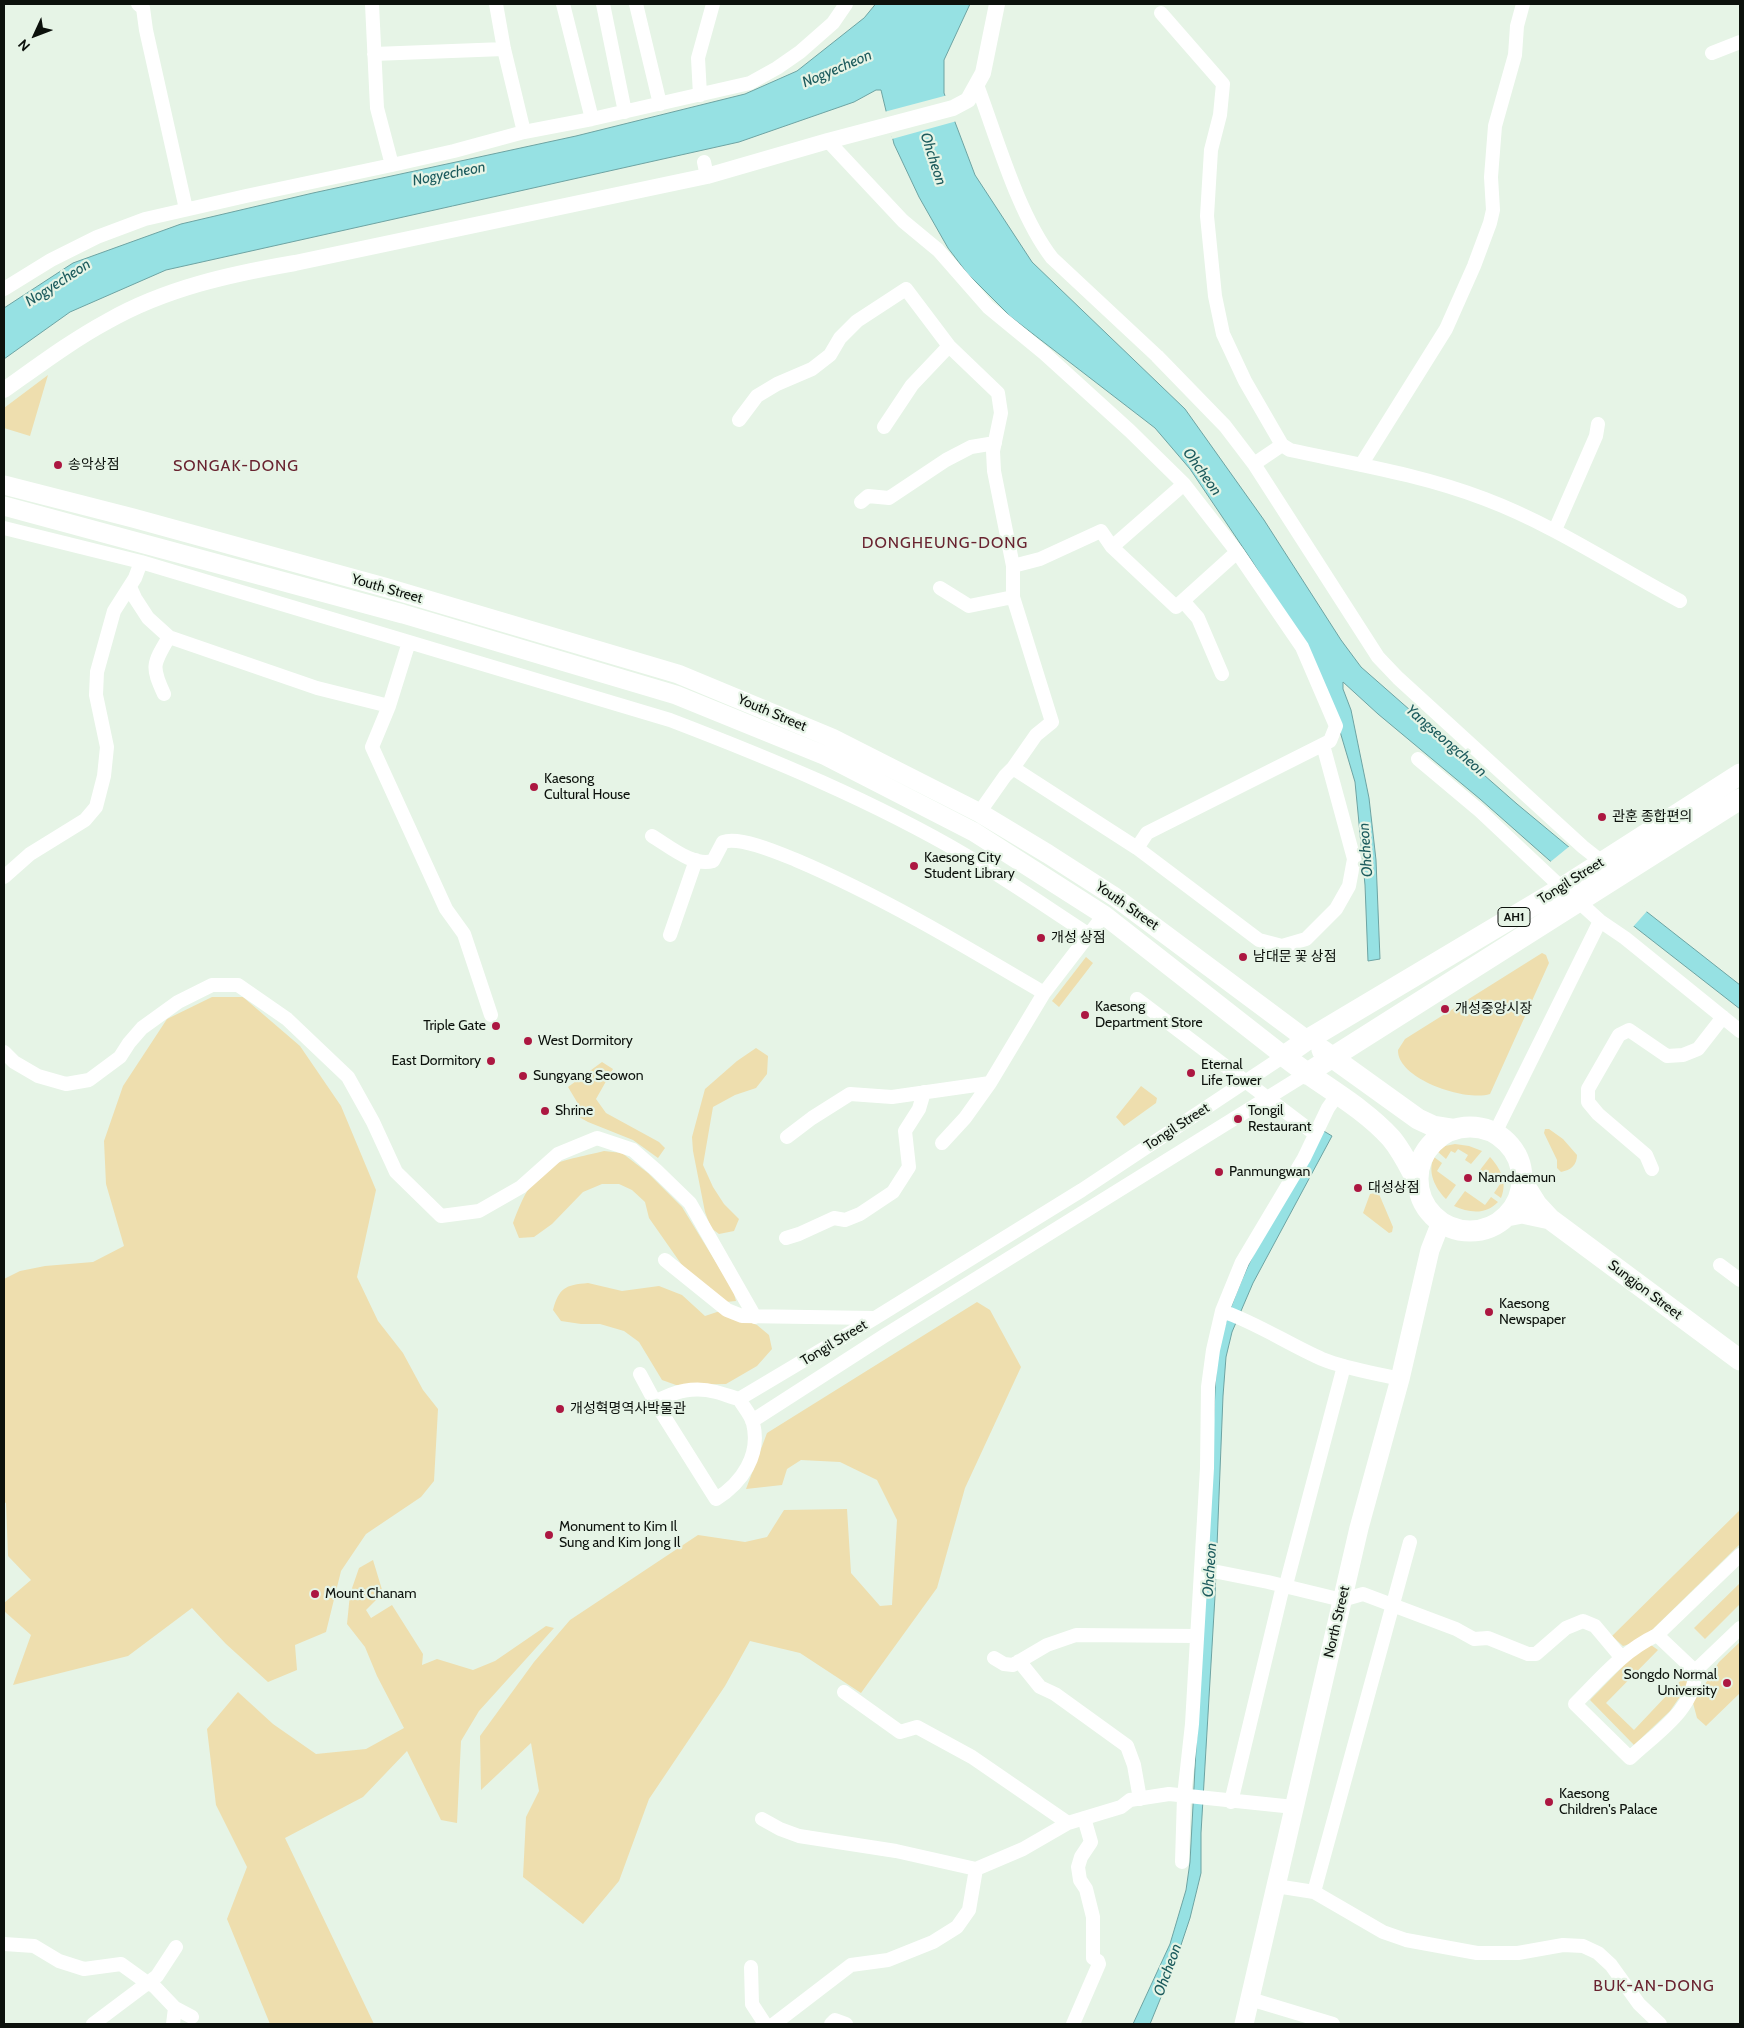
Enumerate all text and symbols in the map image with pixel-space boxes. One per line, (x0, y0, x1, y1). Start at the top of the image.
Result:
north arrow (10, 10, 60, 60)
text: N (14, 35, 34, 55)
water label: Nogyecheon (799, 46, 875, 92)
water label: Ohcheon (916, 130, 950, 188)
water label: Nogyecheon (411, 158, 487, 190)
water label: Nogyecheon (22, 255, 94, 311)
water label: Ohcheon (1179, 445, 1225, 499)
district label: SONGAK-DONG (172, 456, 300, 476)
place label: 송악상점 (68, 457, 120, 473)
marker: 송악상점 (52, 459, 64, 471)
district label: DONGHEUNG-DONG (860, 533, 1030, 553)
street label: Youth Street (349, 571, 425, 607)
street label: Youth Street (735, 691, 809, 735)
water label: Yangseongcheon (1402, 701, 1490, 781)
place label: Kaesong Cultural House (544, 771, 630, 804)
marker: Kaesong Cultural House (528, 781, 540, 793)
place label: 관훈 종합편의 (1612, 809, 1692, 825)
marker: 관훈 종합편의 (1596, 811, 1608, 823)
water label: Ohcheon (1355, 822, 1377, 878)
place label: Kaesong City Student Library (924, 850, 1015, 882)
street label: Tongil Street (1535, 854, 1607, 908)
marker: Kaesong City Student Library (908, 860, 920, 872)
street label: Youth Street (1092, 878, 1162, 934)
road number: AH1 (1498, 908, 1530, 926)
place label: 개성 상점 (1051, 930, 1106, 946)
marker: 개성 상점 (1035, 932, 1047, 944)
place label: 남대문 꽃 상점 (1253, 949, 1337, 965)
marker: 남대문 꽃 상점 (1237, 951, 1249, 963)
place label: Kaesong Department Store (1095, 999, 1203, 1032)
place label: 개성중앙시장 (1455, 1001, 1532, 1017)
marker: 개성중앙시장 (1439, 1003, 1451, 1015)
marker: Kaesong Department Store (1079, 1009, 1091, 1021)
place label: Triple Gate (423, 1018, 486, 1034)
marker: Triple Gate (490, 1020, 502, 1032)
place label: West Dormitory (538, 1033, 633, 1049)
marker: West Dormitory (522, 1035, 534, 1047)
place label: East Dormitory (392, 1053, 481, 1069)
marker: East Dormitory (485, 1055, 497, 1067)
place label: Eternal Life Tower (1201, 1057, 1261, 1090)
marker: Eternal Life Tower (1185, 1067, 1197, 1079)
place label: Sungyang Seowon (533, 1068, 643, 1084)
marker: Sungyang Seowon (517, 1070, 529, 1082)
street label: Tongil Street (1141, 1100, 1213, 1154)
place label: Shrine (555, 1103, 593, 1119)
place label: Tongil Restaurant (1248, 1103, 1311, 1136)
marker: Shrine (539, 1105, 551, 1117)
marker: Tongil Restaurant (1232, 1113, 1244, 1125)
place label: Panmungwan (1229, 1164, 1310, 1180)
marker: Panmungwan (1213, 1166, 1225, 1178)
place label: Namdaemun (1478, 1170, 1556, 1186)
marker: Namdaemun (1462, 1172, 1474, 1184)
place label: 대성상점 (1368, 1180, 1420, 1196)
marker: 대성상점 (1352, 1182, 1364, 1194)
street label: Sungjon Street (1605, 1257, 1685, 1323)
place label: Kaesong Newspaper (1499, 1296, 1566, 1328)
marker: Kaesong Newspaper (1483, 1306, 1495, 1318)
street label: Tongil Street (798, 1317, 870, 1369)
place label: 개성혁명역사박물관 (570, 1401, 686, 1417)
marker: 개성혁명역사박물관 (554, 1403, 566, 1415)
place label: Monument to Kim Il Sung and Kim Jong Il (559, 1519, 680, 1551)
marker: Monument to Kim Il Sung and Kim Jong Il (543, 1529, 555, 1541)
water label: Ohcheon (1199, 1542, 1221, 1598)
street label: North Street (1321, 1584, 1353, 1660)
place label: Mount Chanam (325, 1586, 417, 1602)
marker: Mount Chanam (309, 1588, 321, 1600)
place label: Songdo Normal University (1624, 1667, 1717, 1700)
marker: Songdo Normal University (1721, 1677, 1733, 1689)
place label: Kaesong Children's Palace (1559, 1786, 1657, 1818)
marker: Kaesong Children's Palace (1543, 1796, 1555, 1808)
water label: Ohcheon (1150, 1941, 1186, 1999)
district label: BUK-AN-DONG (1592, 1976, 1716, 1996)

